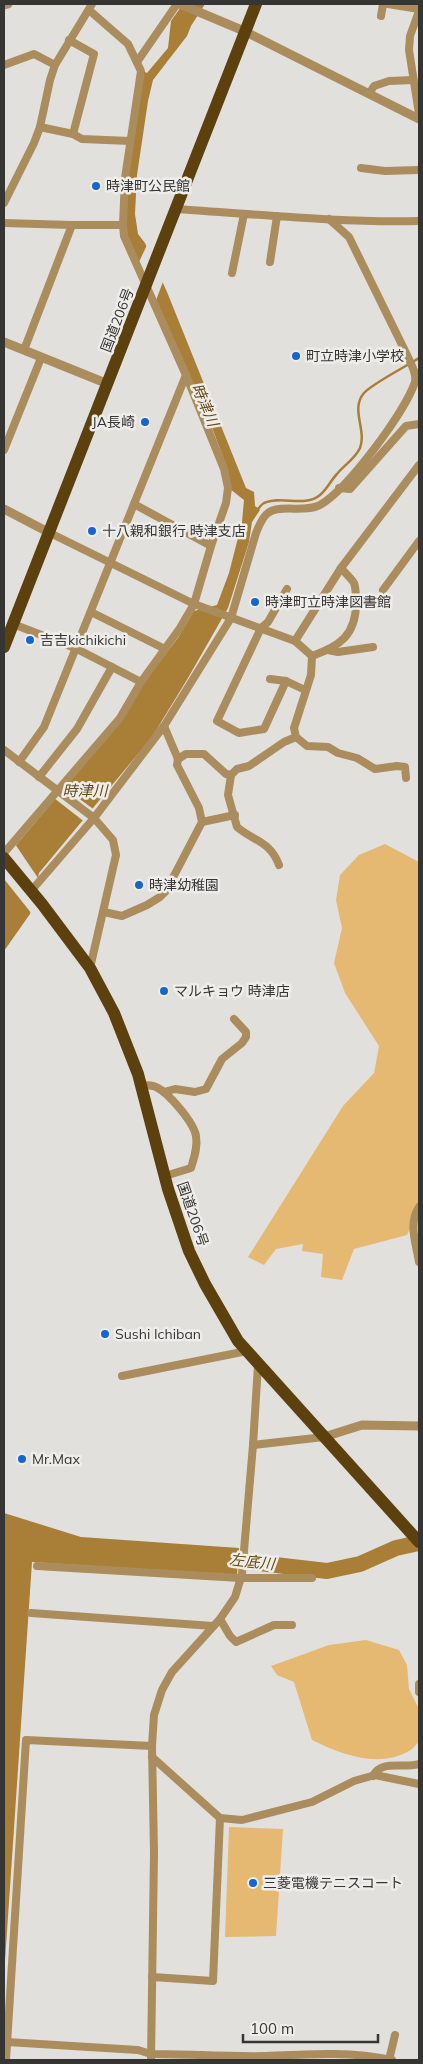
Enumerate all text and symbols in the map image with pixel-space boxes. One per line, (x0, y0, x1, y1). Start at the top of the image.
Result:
place label: 時津町公民館 (106, 177, 190, 195)
marker: 時津町公民館 (90, 180, 102, 192)
street label: 国道206号 (97, 285, 137, 355)
place label: 町立時津小学校 (306, 347, 404, 365)
marker: 町立時津小学校 (290, 350, 302, 362)
water label: 時津川 (188, 380, 224, 431)
place label: JA長崎 (92, 413, 135, 431)
marker: JA長崎 (139, 416, 151, 428)
place label: 十八親和銀行 時津支店 (102, 522, 246, 540)
marker: 十八親和銀行 時津支店 (86, 525, 98, 537)
place label: 時津町立時津図書館 (265, 593, 391, 611)
marker: 時津町立時津図書館 (249, 596, 261, 608)
place label: 吉吉kichikichi (40, 631, 126, 649)
marker: 吉吉kichikichi (24, 634, 36, 646)
water label: 時津川 (62, 781, 109, 800)
place label: 時津幼稚園 (149, 876, 219, 894)
marker: 時津幼稚園 (133, 879, 145, 891)
place label: マルキョウ 時津店 (174, 982, 290, 1000)
marker: マルキョウ 時津店 (158, 985, 170, 997)
street label: 国道206号 (174, 1179, 212, 1249)
place label: Sushi Ichiban (115, 1325, 201, 1343)
marker: Sushi Ichiban (99, 1328, 111, 1340)
place label: Mr.Max (32, 1450, 80, 1468)
marker: Mr.Max (16, 1453, 28, 1465)
water label: 左底川 (229, 1550, 277, 1574)
place label: 三菱電機テニスコート (263, 1874, 403, 1892)
marker: 三菱電機テニスコート (247, 1877, 259, 1889)
scale bar (243, 2012, 378, 2044)
text: 100 m (250, 2019, 294, 2038)

